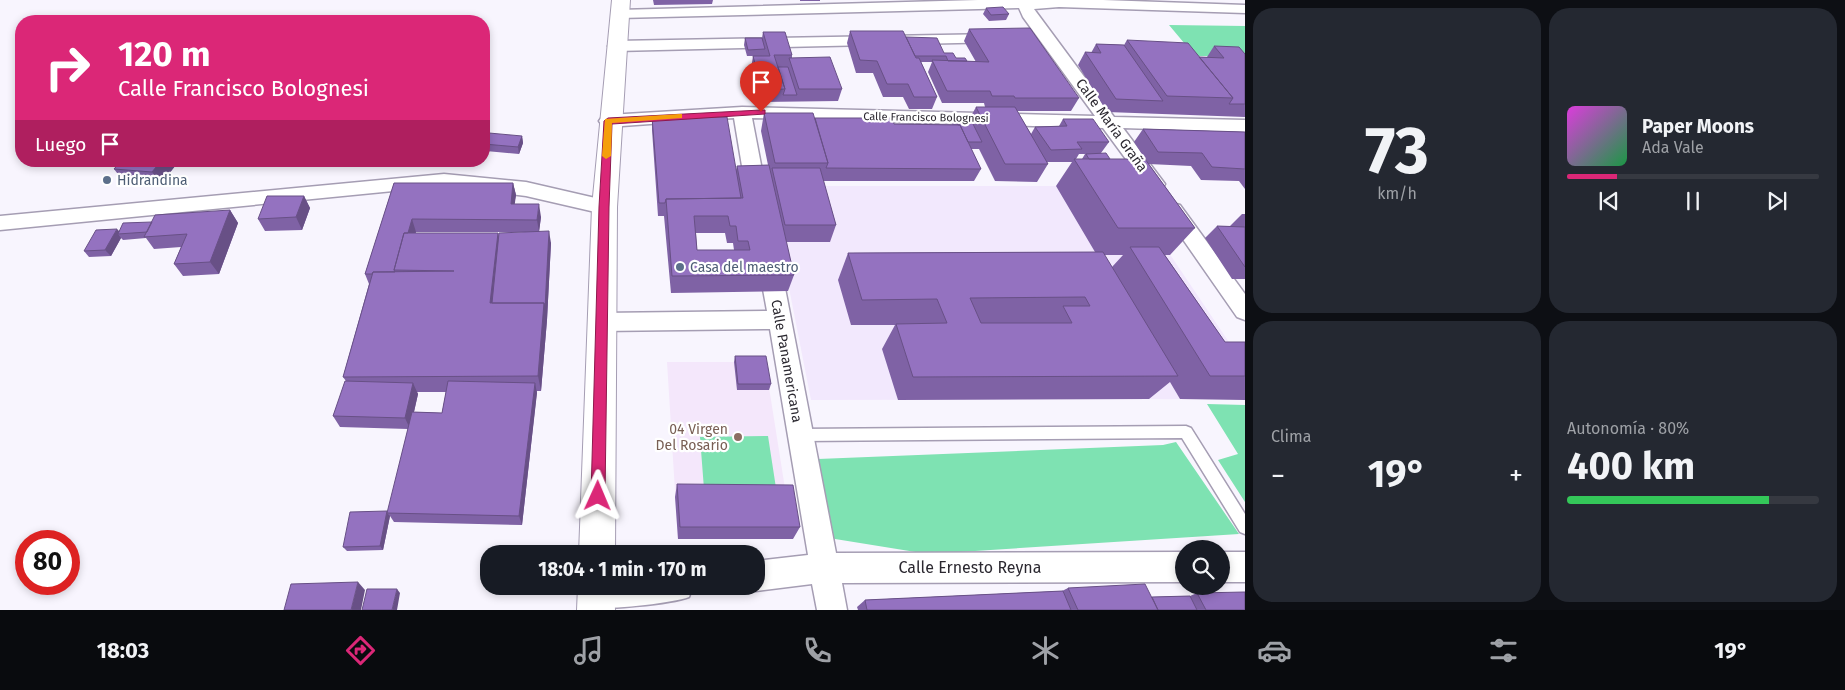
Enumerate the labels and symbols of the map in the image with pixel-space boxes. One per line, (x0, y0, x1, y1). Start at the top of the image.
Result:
pin (740, 61, 782, 112)
street label: Calle María Graña (1072, 75, 1151, 175)
street label: Calle Francisco Bolognesi (863, 110, 989, 125)
place label: Hidrandina (117, 172, 188, 189)
marker: Hidrandina (101, 174, 113, 186)
place label: Casa del maestro (690, 259, 799, 276)
marker: Casa del maestro (674, 261, 686, 273)
street label: Calle Panamericana (767, 298, 806, 424)
place label: 04 Virgen Del Rosario (656, 421, 728, 454)
marker: 04 Virgen Del Rosario (732, 431, 744, 443)
position arrow (571, 469, 623, 521)
speed limit sign: 80 (15, 530, 80, 595)
street label: Calle Ernesto Reyna (899, 558, 1041, 577)

